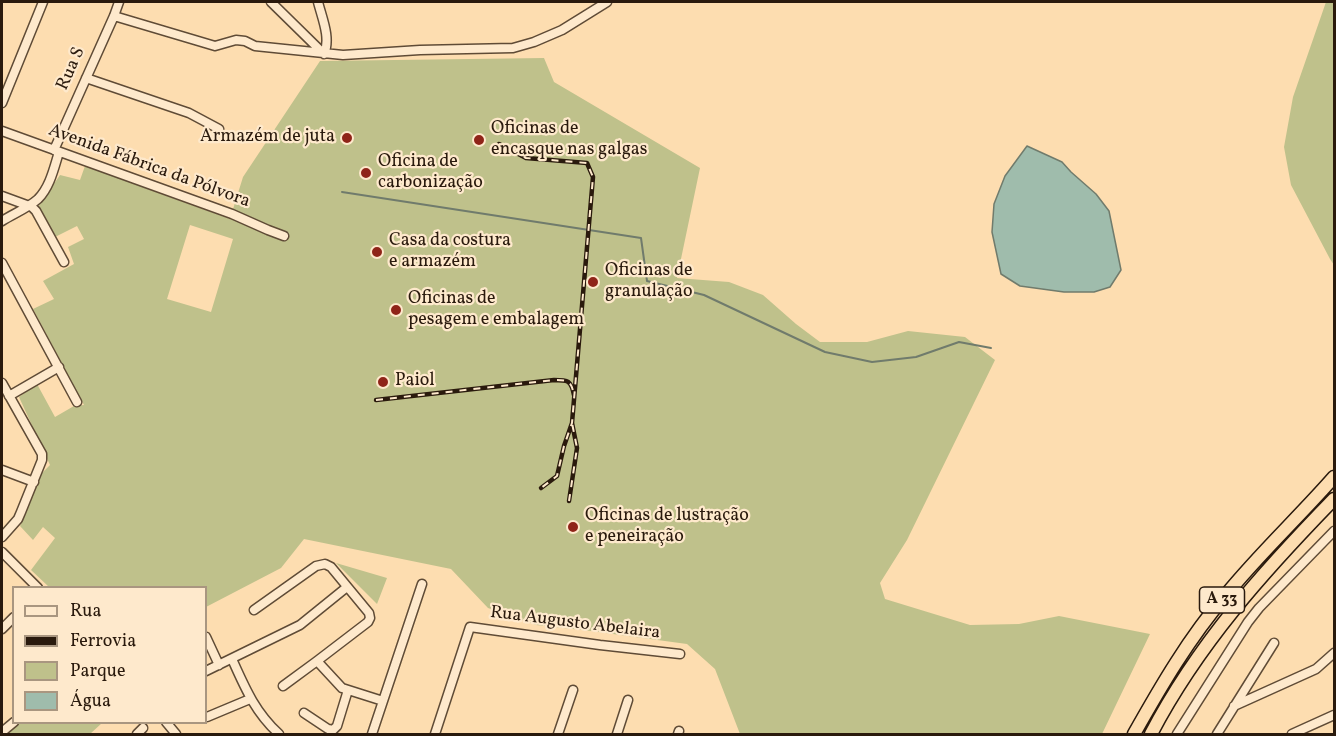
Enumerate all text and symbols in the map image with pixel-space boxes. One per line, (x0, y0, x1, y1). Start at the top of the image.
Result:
street label: Rua S (53, 44, 91, 94)
place label: Oficinas de encasque nas galgas (491, 119, 648, 162)
street label: Avenida Fábrica da Pólvora (45, 120, 253, 214)
place label: Armazém de juta (200, 127, 335, 149)
marker: Armazém de juta (340, 131, 354, 145)
marker: Oficinas de encasque nas galgas (472, 133, 486, 147)
place label: Oficina de carbonização (378, 152, 483, 195)
marker: Oficina de carbonização (359, 166, 373, 180)
place label: Casa da costura e armazém (389, 231, 511, 274)
marker: Casa da costura e armazém (370, 245, 384, 259)
place label: Oficinas de granulação (605, 261, 693, 304)
marker: Oficinas de granulação (586, 275, 600, 289)
place label: Oficinas de pesagem e embalagem (408, 289, 584, 332)
marker: Oficinas de pesagem e embalagem (389, 303, 403, 317)
place label: Paiol (395, 371, 435, 393)
marker: Paiol (376, 375, 390, 389)
place label: Oficinas de lustração e peneiração (585, 506, 749, 548)
marker: Oficinas de lustração e peneiração (566, 520, 580, 534)
legend (12, 586, 207, 724)
road number: A 33 (1200, 587, 1244, 613)
text: Rua (70, 599, 101, 624)
street label: Rua Augusto Abelaira (489, 603, 661, 645)
text: Ferrovia (70, 629, 136, 654)
text: Parque (70, 659, 125, 684)
text: Água (70, 689, 111, 714)

